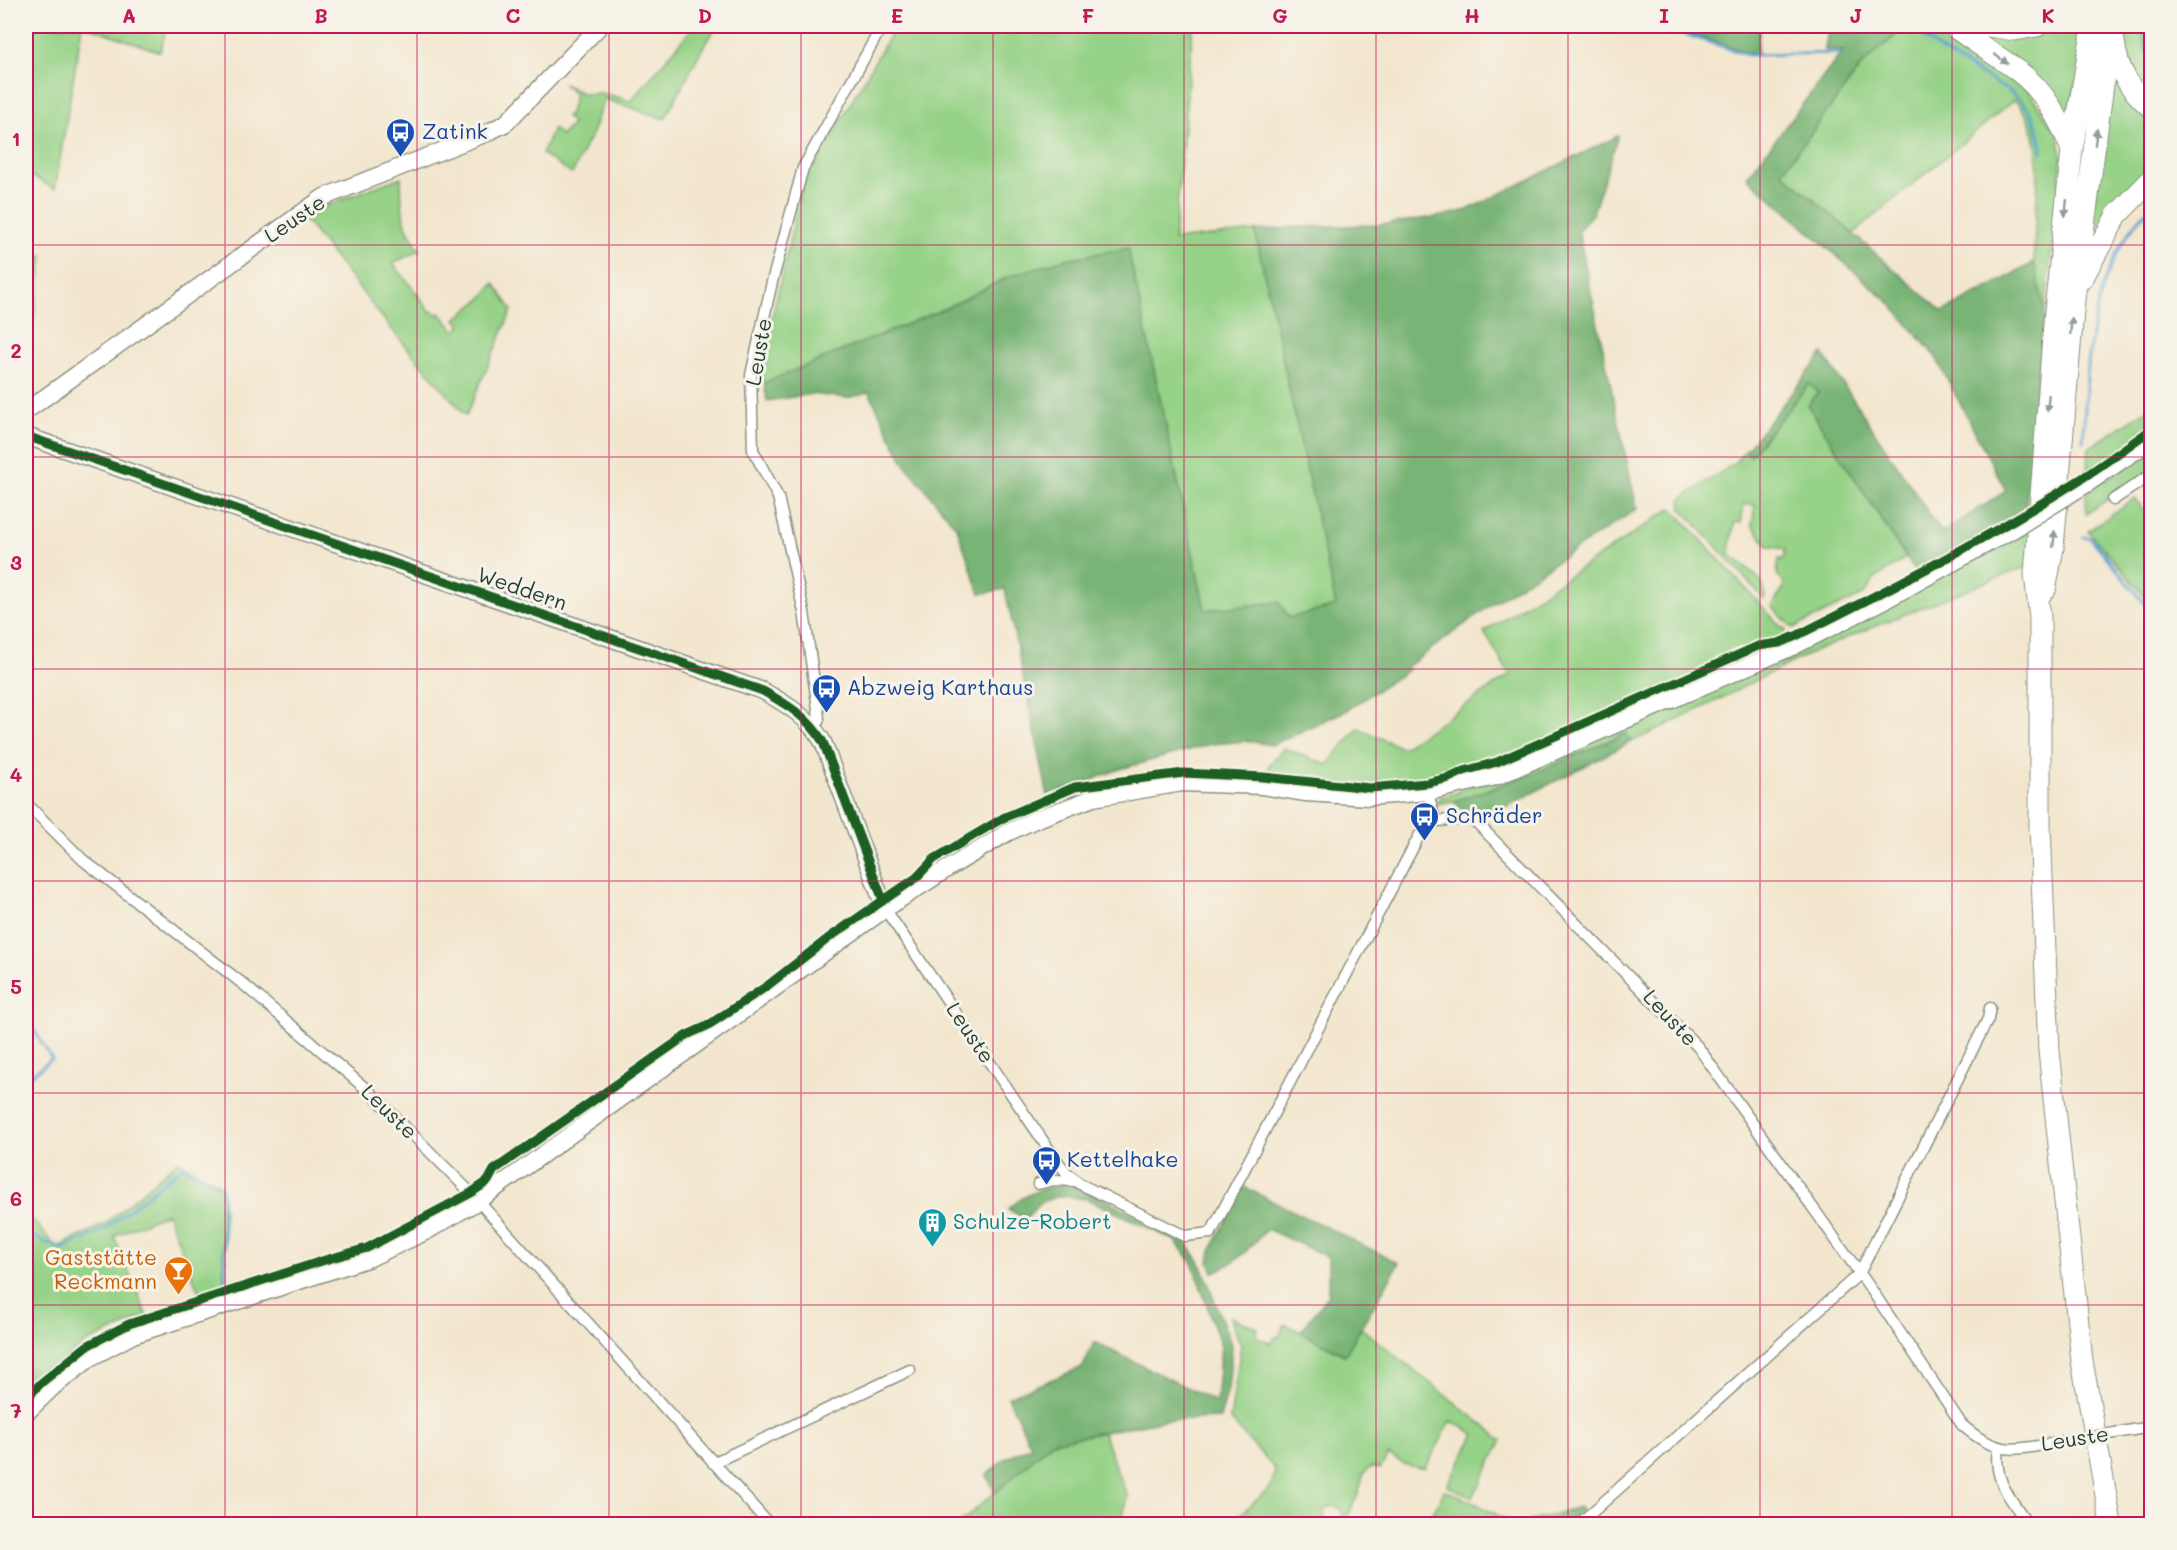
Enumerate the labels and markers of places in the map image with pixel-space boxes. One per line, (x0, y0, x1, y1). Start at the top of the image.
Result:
bus stop icon: Zatink (385, 116, 417, 158)
place label: Zatink (422, 117, 488, 144)
bus stop icon: Abzweig Karthaus (810, 672, 842, 714)
place label: Abzweig Karthaus (847, 673, 1033, 700)
bus stop icon: Schräder (1409, 800, 1441, 842)
place label: Schräder (1446, 801, 1543, 828)
bus stop icon: Kettelhake (1030, 1144, 1062, 1186)
place label: Kettelhake (1067, 1145, 1179, 1172)
building icon: Schulze-Robert (916, 1206, 948, 1248)
place label: Schulze-Robert (953, 1207, 1111, 1234)
place label: Gaststätte Reckmann (45, 1243, 157, 1294)
bar icon: Gaststätte Reckmann (162, 1254, 194, 1296)

